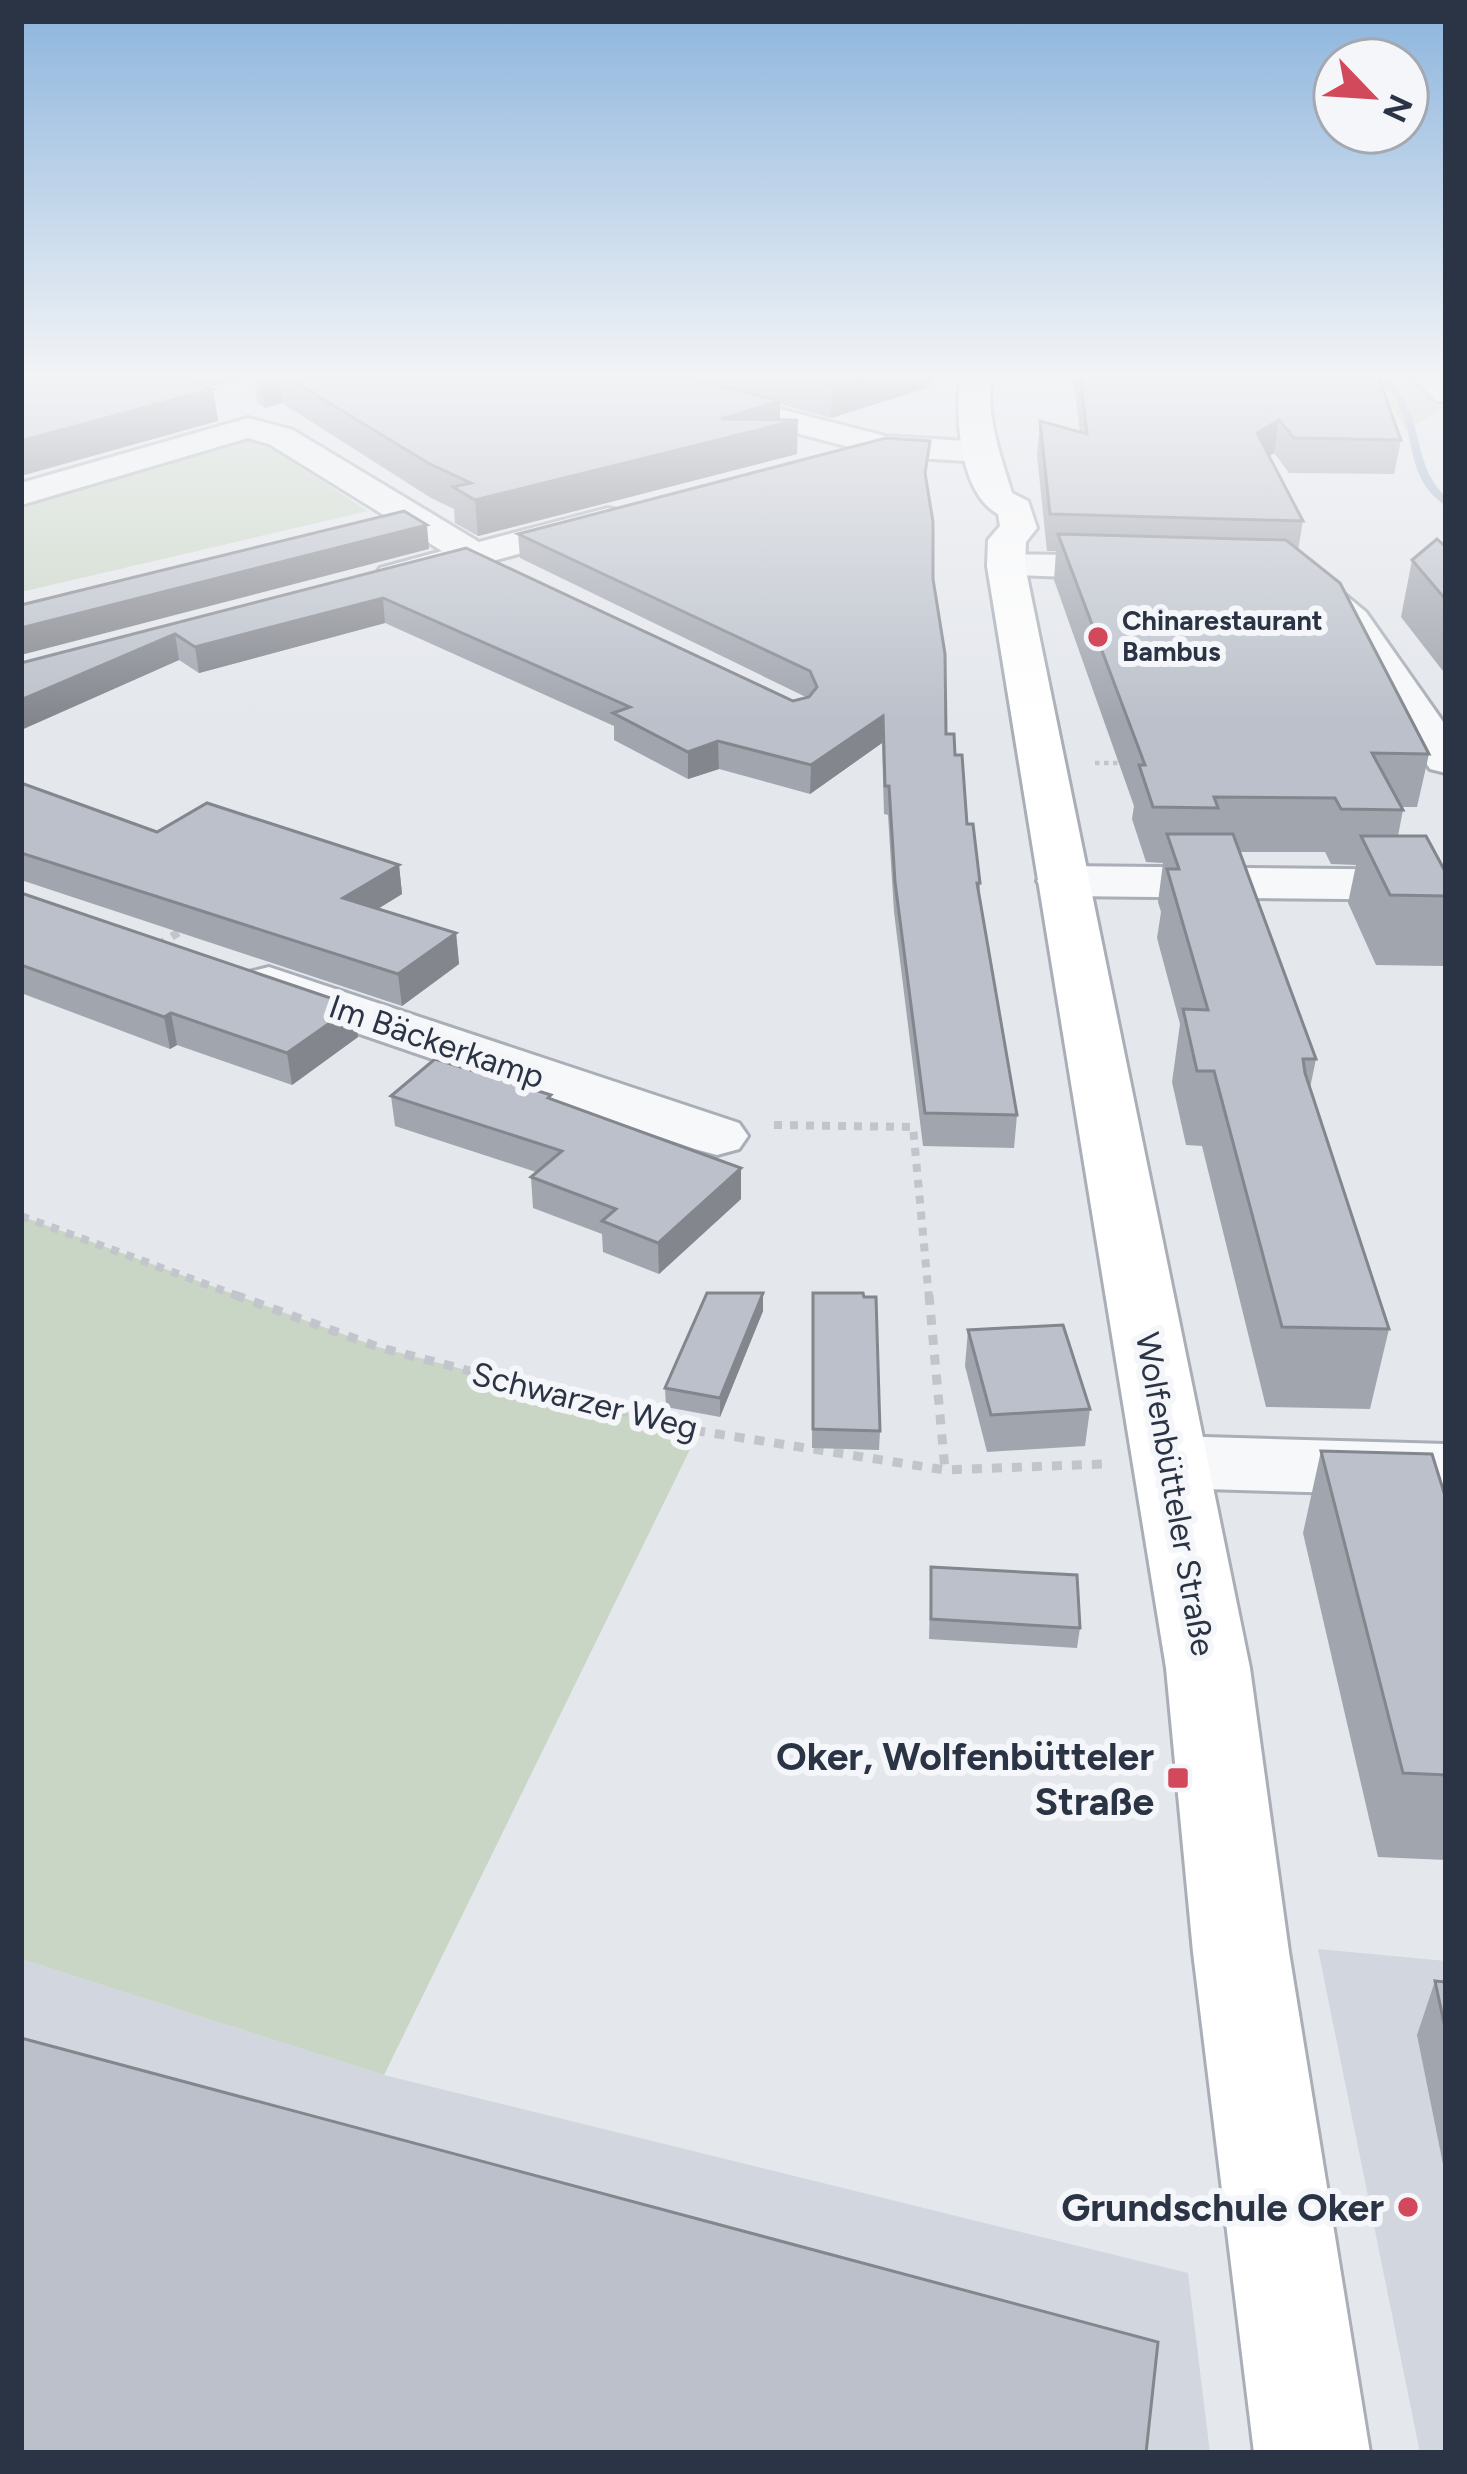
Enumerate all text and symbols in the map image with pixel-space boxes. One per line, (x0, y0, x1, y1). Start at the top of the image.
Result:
north arrow (1311, 36, 1431, 156)
text: N (1375, 89, 1421, 128)
place label: Chinarestaurant Bambus (1122, 604, 1323, 668)
marker: Chinarestaurant Bambus (1085, 624, 1111, 650)
street label: Im Bäckerkamp (324, 986, 549, 1097)
street label: Wolfenbütteler Straße (1128, 1329, 1223, 1659)
street label: Schwarzer Weg (468, 1354, 702, 1447)
place label: Oker, Wolfenbütteler Straße (776, 1733, 1154, 1825)
marker: Oker, Wolfenbütteler Straße (1165, 1765, 1191, 1791)
place label: Grundschule Oker (1061, 2184, 1384, 2231)
marker: Grundschule Oker (1395, 2194, 1421, 2220)

